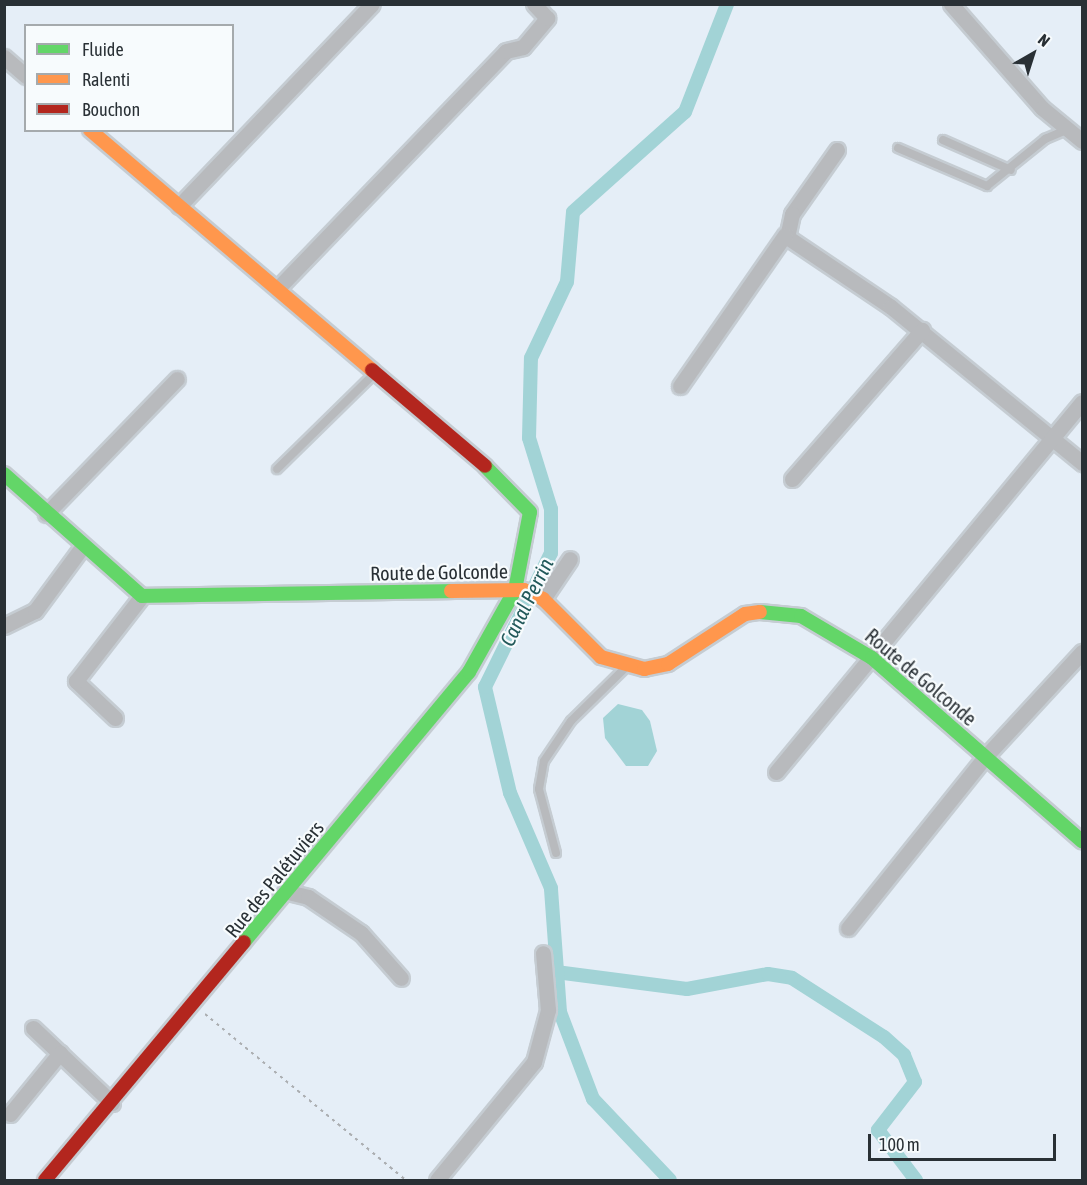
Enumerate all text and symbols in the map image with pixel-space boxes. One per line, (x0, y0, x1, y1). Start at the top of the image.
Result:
legend (24, 24, 234, 132)
north arrow (1003, 24, 1063, 84)
text: N (1035, 30, 1054, 50)
text: Fluide (82, 39, 124, 60)
text: Ralenti (82, 69, 130, 90)
text: Bouchon (82, 99, 140, 120)
water label: Canal Perrin (494, 554, 558, 650)
street label: Route de Golconde (370, 559, 508, 585)
street label: Route de Golconde (860, 623, 982, 731)
street label: Rue des Palétuviers (220, 816, 328, 942)
scale bar (871, 1122, 1058, 1160)
text: 100 m (879, 1134, 920, 1155)

